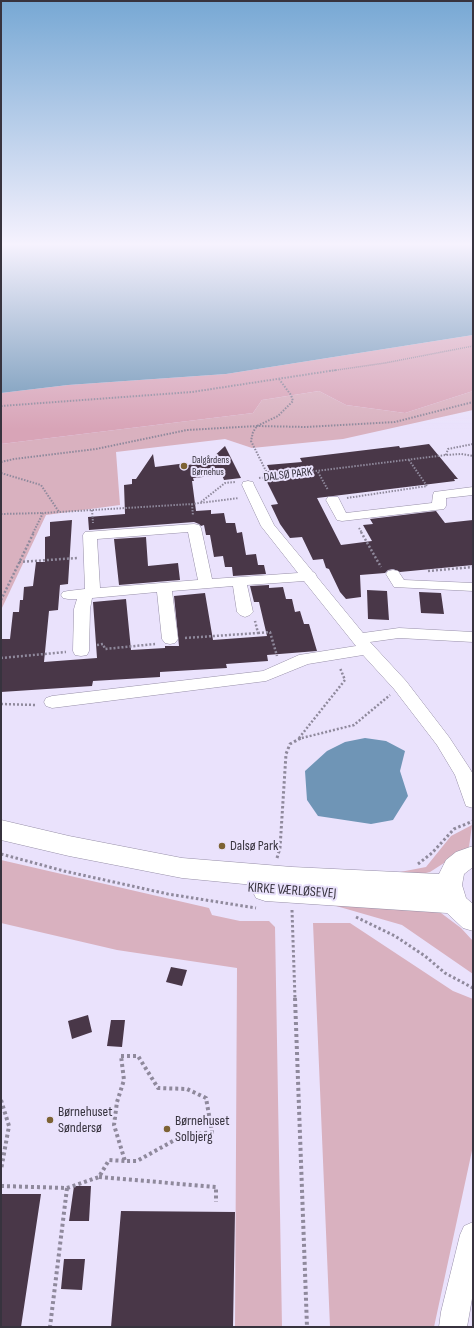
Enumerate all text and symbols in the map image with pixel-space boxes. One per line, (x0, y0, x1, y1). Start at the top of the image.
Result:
place label: Dalgårdens Børnehus (192, 454, 229, 478)
marker: Dalgårdens Børnehus (179, 461, 189, 471)
street label: DALSØ PARK (263, 465, 313, 485)
place label: Dalsø Park (230, 838, 278, 854)
marker: Dalsø Park (217, 841, 227, 851)
street label: KIRKE VÆRLØSEVEJ (247, 880, 337, 902)
place label: Børnehuset Søndersø (58, 1104, 112, 1136)
place label: Børnehuset Solbjerg (175, 1113, 229, 1146)
marker: Børnehuset Søndersø (45, 1115, 55, 1125)
marker: Børnehuset Solbjerg (162, 1124, 172, 1134)

